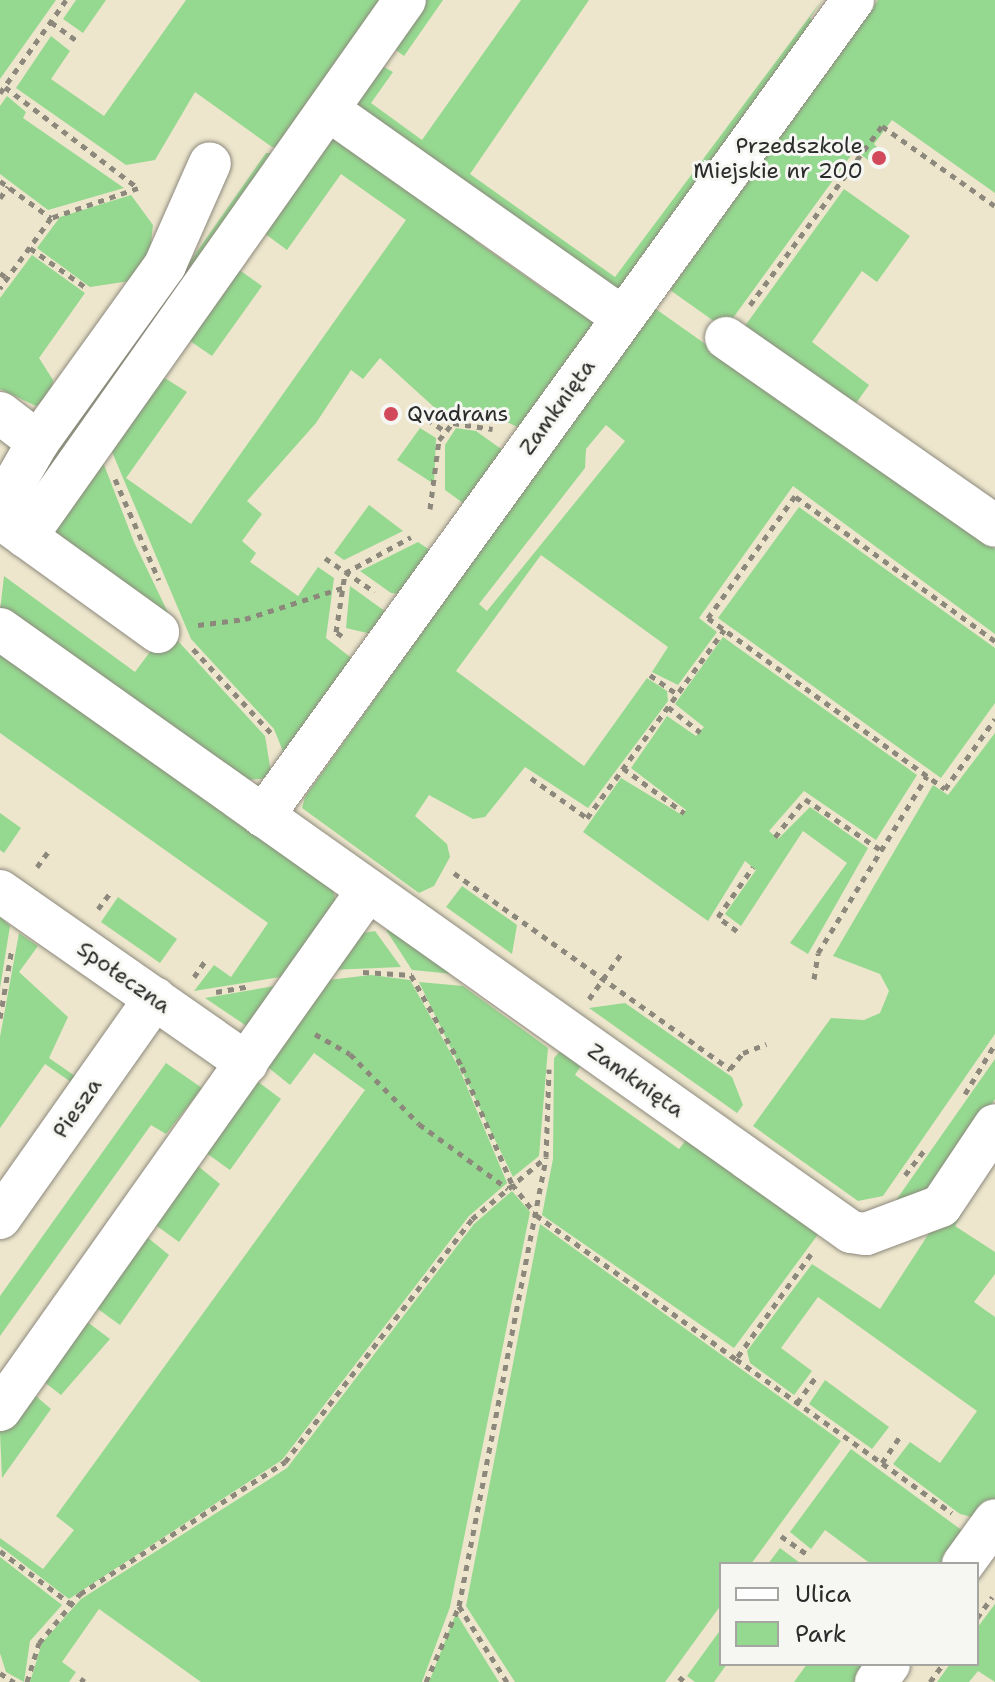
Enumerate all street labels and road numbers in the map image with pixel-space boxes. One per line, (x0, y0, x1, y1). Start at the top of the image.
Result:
street label: Zamknięta (514, 354, 600, 460)
street label: Społeczna (72, 935, 176, 1019)
street label: Zamknięta (583, 1037, 689, 1123)
street label: Piesza (47, 1073, 107, 1143)

